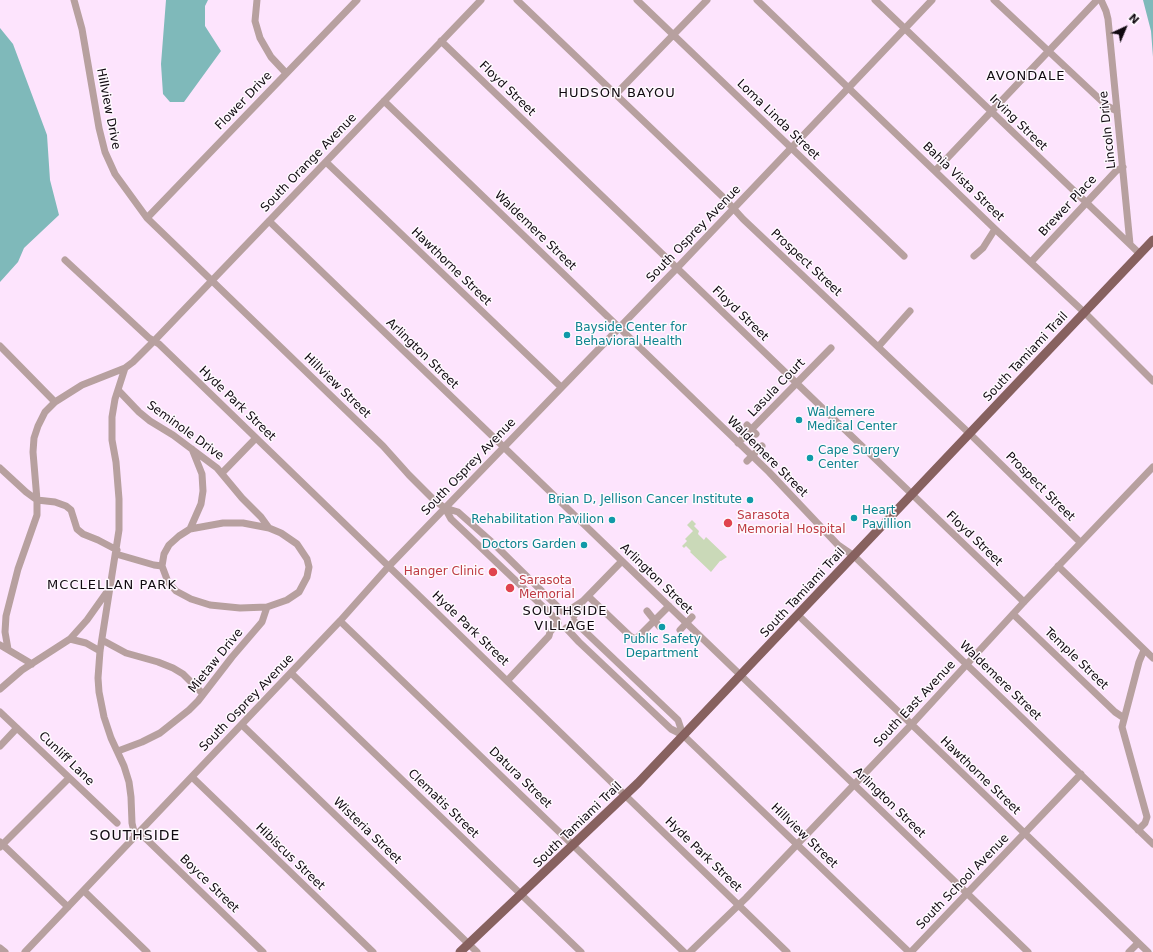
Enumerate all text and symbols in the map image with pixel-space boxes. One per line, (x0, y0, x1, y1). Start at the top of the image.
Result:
north arrow (1105, 8, 1145, 48)
text: N (1126, 11, 1142, 27)
street label: Floyd Street (476, 59, 538, 119)
street label: Hillview Drive (93, 67, 123, 151)
street label: Flower Drive (213, 69, 275, 133)
district label: AVONDALE (987, 69, 1065, 85)
street label: Loma Linda Street (734, 77, 822, 163)
district label: HUDSON BAYOU (558, 86, 676, 102)
street label: Lincoln Drive (1097, 90, 1119, 170)
street label: Irving Street (986, 92, 1050, 154)
street label: South Orange Avenue (258, 111, 360, 215)
street label: Bahia Vista Street (919, 139, 1007, 225)
street label: Brewer Place (1036, 173, 1100, 239)
street label: South Osprey Avenue (644, 182, 744, 286)
street label: Waldemere Street (491, 188, 579, 274)
street label: Hawthorne Street (408, 225, 494, 309)
street label: Prospect Street (767, 226, 845, 300)
street label: Floyd Street (709, 284, 771, 344)
street label: South Tamiami Trail (981, 309, 1071, 405)
street label: Arlington Street (383, 316, 461, 392)
place label: Bayside Center for Behavioral Health (575, 321, 687, 349)
marker: Bayside Center for Behavioral Health (562, 330, 572, 340)
street label: Hillview Street (301, 351, 373, 421)
street label: Lasula Court (746, 356, 808, 420)
street label: Hyde Park Street (196, 364, 278, 444)
street label: Seminole Drive (144, 398, 226, 464)
place label: Waldemere Medical Center (807, 406, 897, 434)
street label: Waldemere Street (724, 414, 810, 500)
street label: South Osprey Avenue (419, 415, 519, 519)
marker: Waldemere Medical Center (794, 415, 804, 425)
place label: Cape Surgery Center (818, 444, 900, 472)
street label: Prospect Street (1002, 449, 1078, 525)
marker: Cape Surgery Center (805, 453, 815, 463)
place label: Brian D, Jellison Cancer Institute (548, 493, 742, 507)
marker: Brian D, Jellison Cancer Institute (745, 495, 755, 505)
place label: Heart Pavillion (862, 504, 911, 532)
place label: Sarasota Memorial Hospital (737, 509, 845, 537)
street label: Floyd Street (943, 509, 1005, 569)
place label: Rehabilitation Pavilion (471, 513, 604, 527)
marker: Heart Pavillion (849, 513, 859, 523)
marker: Rehabilitation Pavilion (607, 515, 617, 525)
marker: Sarasota Memorial Hospital (722, 517, 734, 529)
place label: Doctors Garden (482, 538, 576, 552)
marker: Doctors Garden (579, 540, 589, 550)
street label: Arlington Street (617, 541, 695, 617)
street label: South Tamiami Trail (758, 545, 848, 641)
place label: Hanger Clinic (404, 565, 484, 579)
marker: Hanger Clinic (487, 566, 499, 578)
place label: Sarasota Memorial (519, 574, 575, 602)
district label: MCCLELLAN PARK (47, 578, 177, 594)
marker: Sarasota Memorial (504, 582, 516, 594)
street label: Hyde Park Street (429, 589, 511, 669)
district label: SOUTHSIDE VILLAGE (522, 604, 608, 635)
marker: Public Safety Department (657, 622, 667, 632)
street label: Temple Street (1041, 625, 1111, 693)
street label: Mietaw Drive (186, 626, 246, 696)
place label: Public Safety Department (623, 633, 701, 661)
street label: Waldemere Street (956, 638, 1044, 724)
street label: South Osprey Avenue (197, 651, 297, 755)
street label: South East Avenue (871, 658, 959, 750)
street label: Cunliff Lane (35, 729, 97, 789)
street label: Hawthorne Street (937, 734, 1023, 818)
street label: Datura Street (486, 745, 554, 811)
street label: Arlington Street (850, 765, 928, 841)
street label: Clematis Street (405, 767, 481, 841)
street label: South Tamiami Trail (531, 779, 625, 871)
street label: Wisteria Street (330, 795, 404, 867)
street label: Hillview Street (768, 801, 840, 871)
street label: Hyde Park Street (662, 815, 744, 895)
street label: Hibiscus Street (253, 820, 327, 894)
district label: SOUTHSIDE (90, 828, 180, 844)
street label: South School Avenue (914, 831, 1012, 933)
street label: Boyce Street (176, 852, 242, 916)

